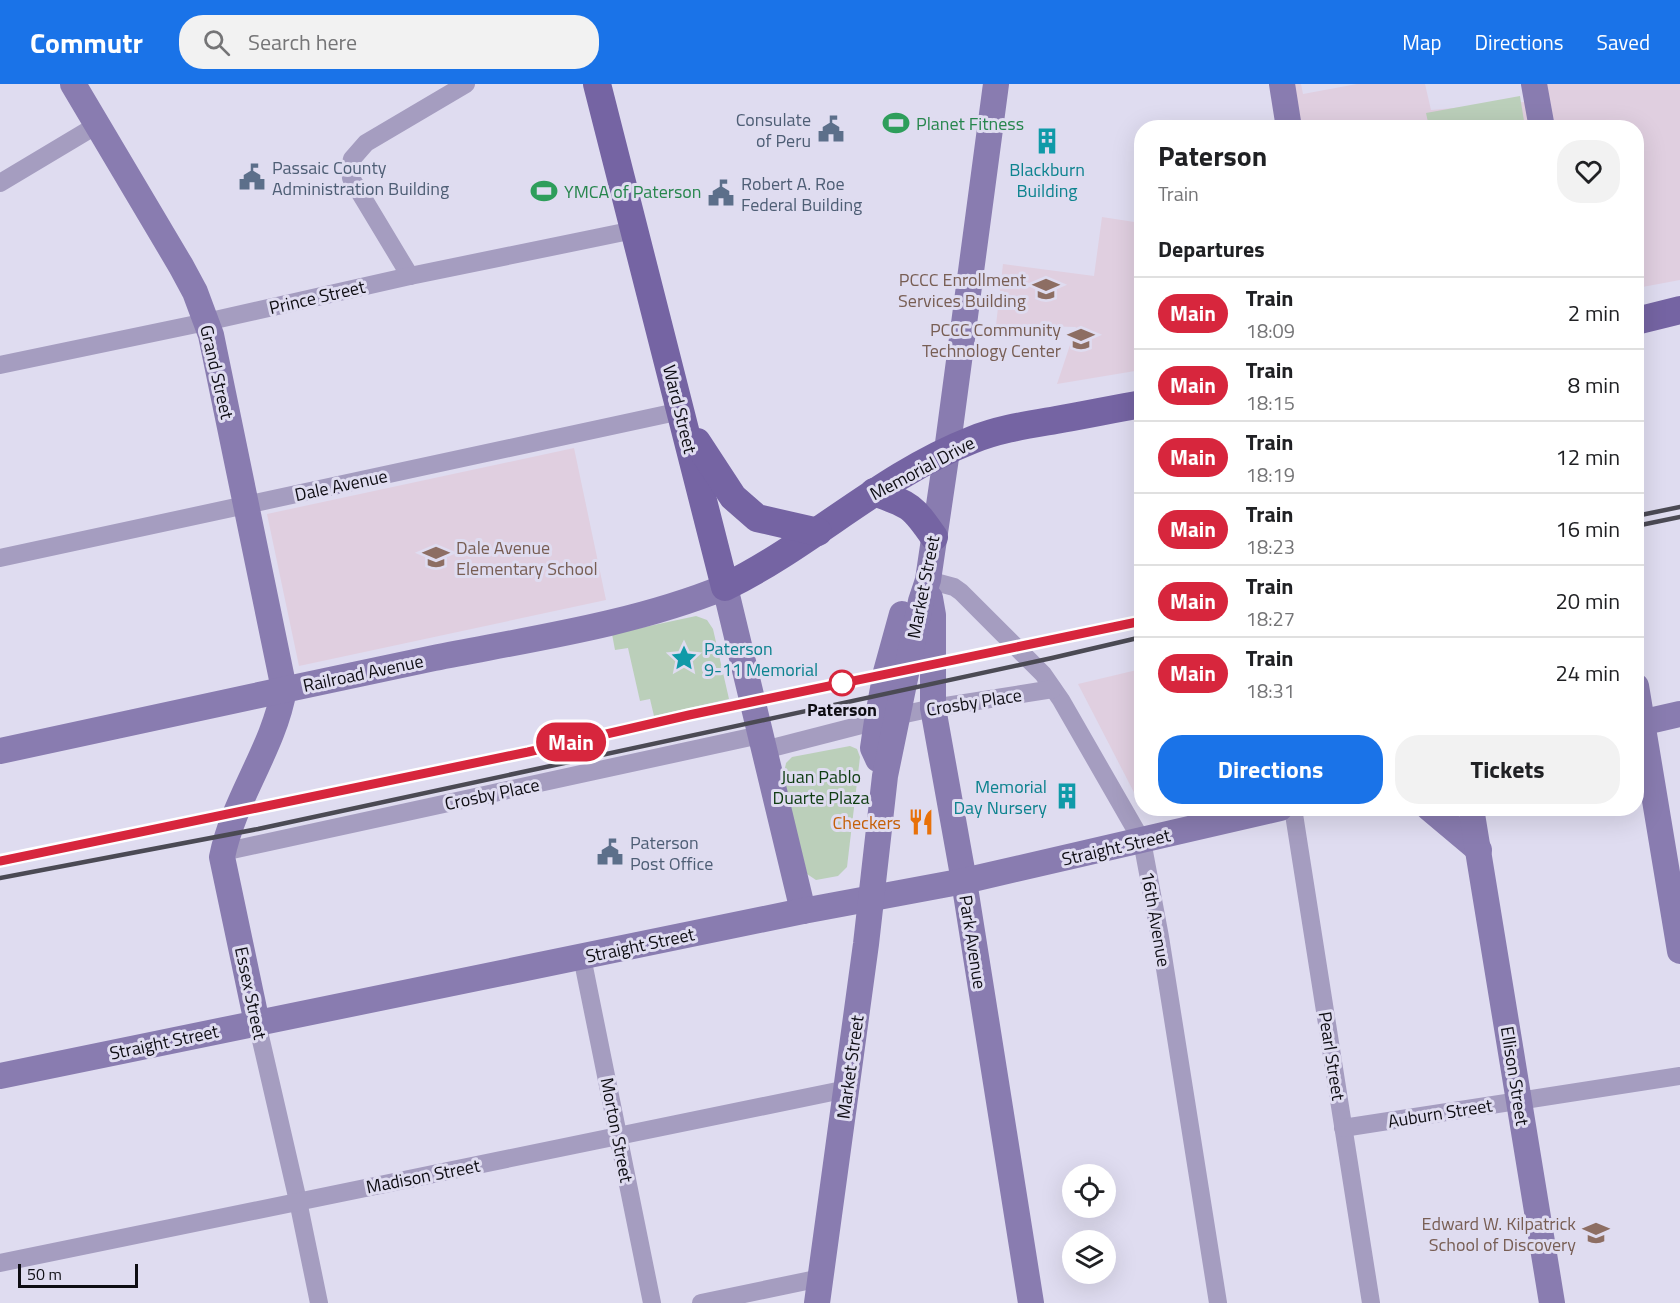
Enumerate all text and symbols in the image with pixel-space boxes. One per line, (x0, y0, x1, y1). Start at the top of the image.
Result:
search box (179, 15, 599, 69)
text: Commutr (30, 21, 143, 64)
text: Search here (248, 25, 357, 59)
icon: search (200, 26, 233, 59)
text: Map (1402, 26, 1442, 58)
text: Directions (1475, 26, 1564, 58)
text: Saved (1597, 26, 1650, 58)
place label: Consulate of Peru (736, 106, 811, 154)
sports icon: Planet Fitness (881, 108, 911, 138)
place label: Planet Fitness (916, 110, 1024, 137)
public building icon: Consulate of Peru (816, 114, 846, 144)
building icon: Blackburn Building (1032, 126, 1062, 156)
text: Paterson (1158, 134, 1267, 177)
button: heart (1557, 140, 1620, 203)
place label: Passaic County Administration Building (272, 154, 449, 202)
place label: Blackburn Building (1009, 156, 1085, 204)
public building icon: Passaic County Administration Building (237, 162, 267, 192)
place label: Robert A. Roe Federal Building (741, 170, 862, 218)
sports icon: YMCA of Paterson (529, 176, 559, 206)
place label: YMCA of Paterson (564, 178, 701, 205)
public building icon: Robert A. Roe Federal Building (706, 178, 736, 208)
text: Train (1158, 178, 1199, 209)
text: Departures (1158, 232, 1265, 266)
place label: PCCC Enrollment Services Building (898, 266, 1027, 314)
street label: Prince Street (266, 273, 368, 321)
school or university icon: PCCC Enrollment Services Building (1031, 274, 1061, 304)
text: Train (1246, 281, 1293, 315)
text: 2 min (1568, 296, 1620, 330)
text: Main (1170, 297, 1216, 329)
text: 18:09 (1246, 315, 1295, 346)
place label: PCCC Community Technology Center (922, 316, 1061, 364)
street label: Grand Street (193, 322, 241, 422)
school or university icon: PCCC Community Technology Center (1066, 324, 1096, 354)
text: Train (1246, 353, 1293, 387)
street label: Ward Street (656, 362, 704, 457)
text: 8 min (1568, 368, 1620, 402)
text: Main (1170, 369, 1216, 401)
text: 18:15 (1246, 387, 1295, 418)
text: Train (1246, 425, 1293, 459)
street label: Memorial Drive (865, 429, 979, 507)
text: 12 min (1555, 440, 1620, 474)
text: Main (1170, 441, 1216, 473)
text: 18:19 (1246, 459, 1295, 490)
street label: Dale Avenue (292, 462, 390, 508)
text: Train (1246, 497, 1293, 531)
text: 16 min (1555, 512, 1620, 546)
text: Main (1170, 513, 1216, 545)
text: 18:23 (1246, 531, 1295, 562)
street label: Market Street (900, 532, 946, 641)
place label: Dale Avenue Elementary School (456, 534, 598, 582)
school or university icon: Dale Avenue Elementary School (421, 542, 451, 572)
text: Train (1246, 569, 1293, 603)
text: 20 min (1555, 584, 1620, 618)
text: Main (1170, 585, 1216, 617)
text: 18:27 (1246, 603, 1295, 634)
place label: Paterson 9-11 Memorial (704, 635, 818, 683)
text: Train (1246, 641, 1293, 675)
place icon: Paterson 9-11 Memorial (669, 643, 699, 673)
street label: Railroad Avenue (300, 647, 426, 699)
text: 24 min (1555, 656, 1620, 690)
text: Main (1170, 657, 1216, 689)
marker: Paterson (829, 670, 855, 696)
text: 18:31 (1246, 675, 1295, 706)
street label: Crosby Place (924, 681, 1024, 723)
place label: Paterson (807, 696, 877, 723)
line badge: Main (529, 722, 613, 762)
text: Main (548, 726, 594, 758)
button: Directions (1158, 735, 1383, 804)
button: Tickets (1395, 735, 1620, 804)
park label: Juan Pablo Duarte Plaza (773, 763, 869, 811)
street label: Crosby Place (442, 771, 542, 817)
place label: Memorial Day Nursery (953, 773, 1047, 821)
building icon: Memorial Day Nursery (1052, 781, 1082, 811)
restaurant icon: Checkers (906, 807, 936, 837)
place label: Checkers (833, 809, 901, 836)
street label: Straight Street (1059, 821, 1174, 873)
place label: Paterson Post Office (630, 829, 713, 877)
public building icon: Paterson Post Office (595, 837, 625, 867)
street label: 16th Avenue (1134, 869, 1178, 969)
street label: Park Avenue (952, 893, 994, 991)
street label: Straight Street (583, 920, 698, 970)
street label: Essex Street (228, 944, 274, 1043)
street label: Pearl Street (1312, 1010, 1352, 1103)
street label: Market Street (829, 1013, 871, 1121)
street label: Straight Street (107, 1017, 222, 1067)
street label: Ellison Street (1494, 1024, 1536, 1128)
street label: Morton Street (594, 1075, 641, 1186)
street label: Auburn Street (1386, 1091, 1495, 1135)
street label: Madison Street (364, 1152, 483, 1200)
map controls (1062, 1164, 1116, 1284)
button: locate (1062, 1164, 1116, 1218)
place label: Edward W. Kilpatrick School of Discovery (1422, 1210, 1576, 1258)
school or university icon: Edward W. Kilpatrick School of Discovery (1581, 1218, 1611, 1248)
button: layers (1062, 1230, 1116, 1284)
scale bar (18, 1261, 138, 1288)
text: 50 m (27, 1262, 62, 1286)

